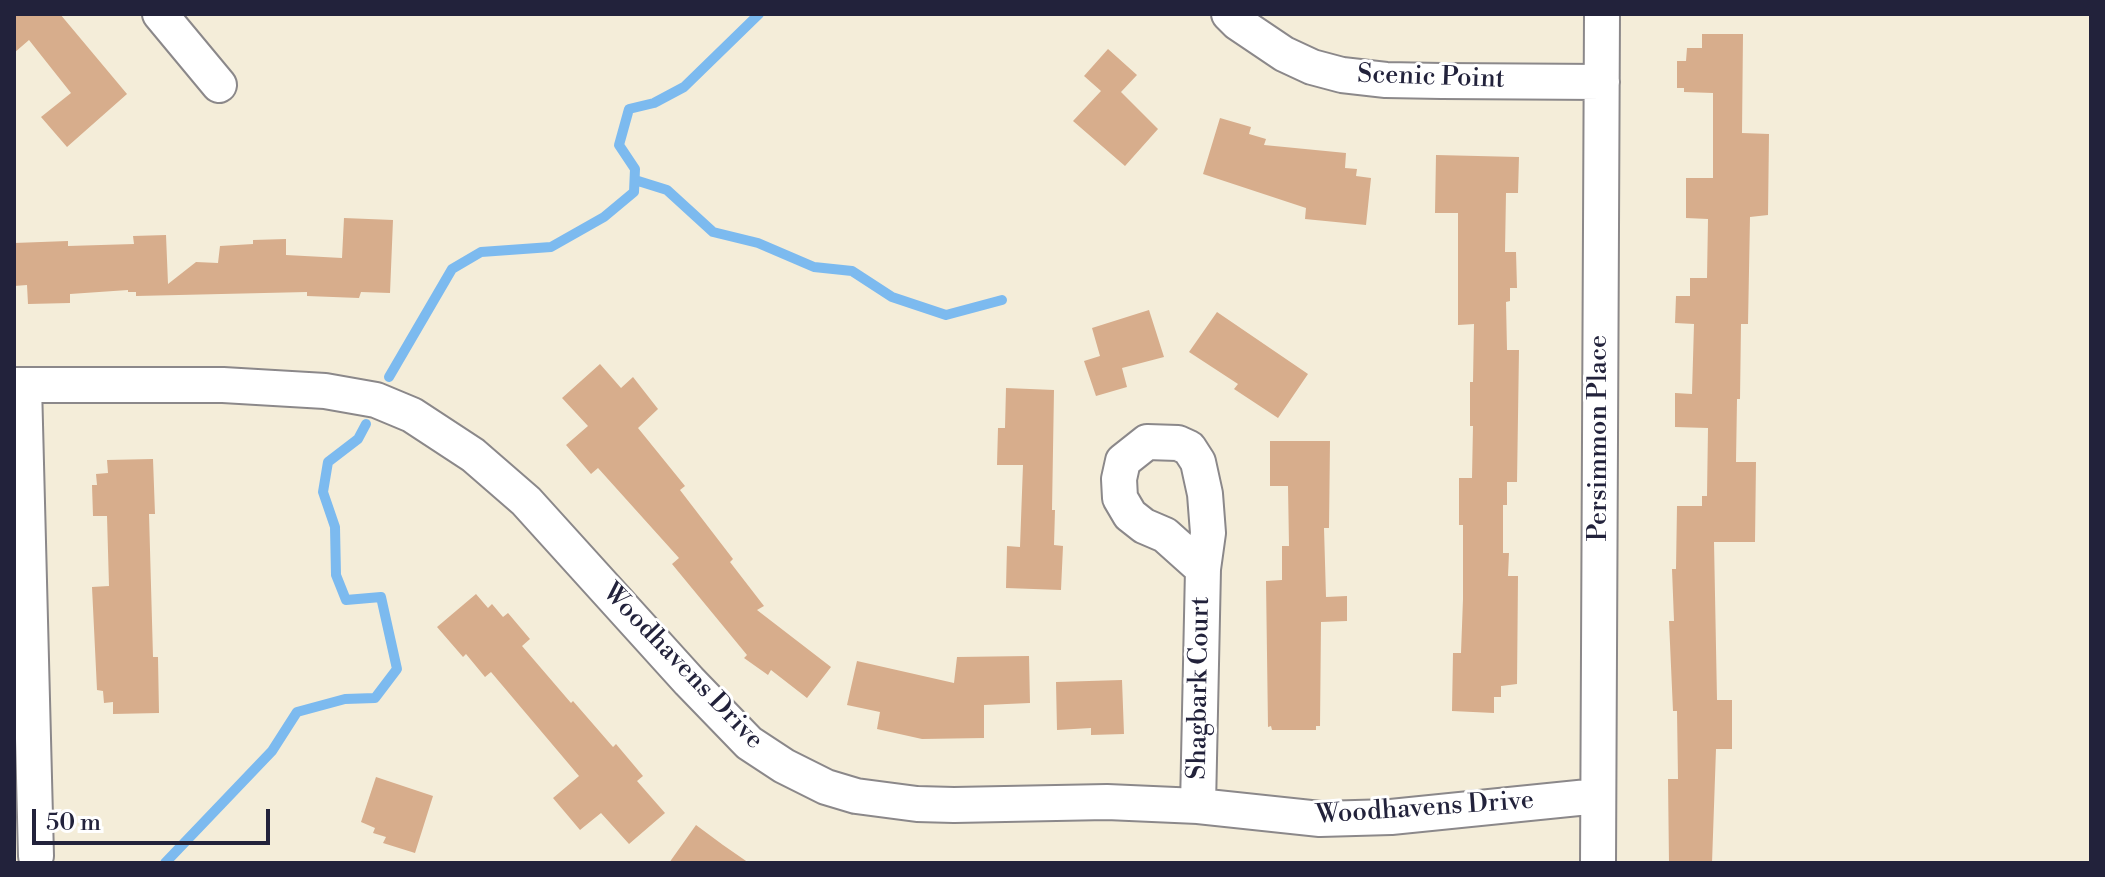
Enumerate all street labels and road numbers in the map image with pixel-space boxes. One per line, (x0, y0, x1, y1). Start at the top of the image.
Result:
street label: Scenic Point (1357, 60, 1505, 96)
street label: Persimmon Place (1584, 335, 1616, 541)
street label: Woodhavens Drive (595, 578, 769, 756)
street label: Shagbark Court (1183, 596, 1217, 780)
street label: Woodhavens Drive (1315, 786, 1535, 832)

